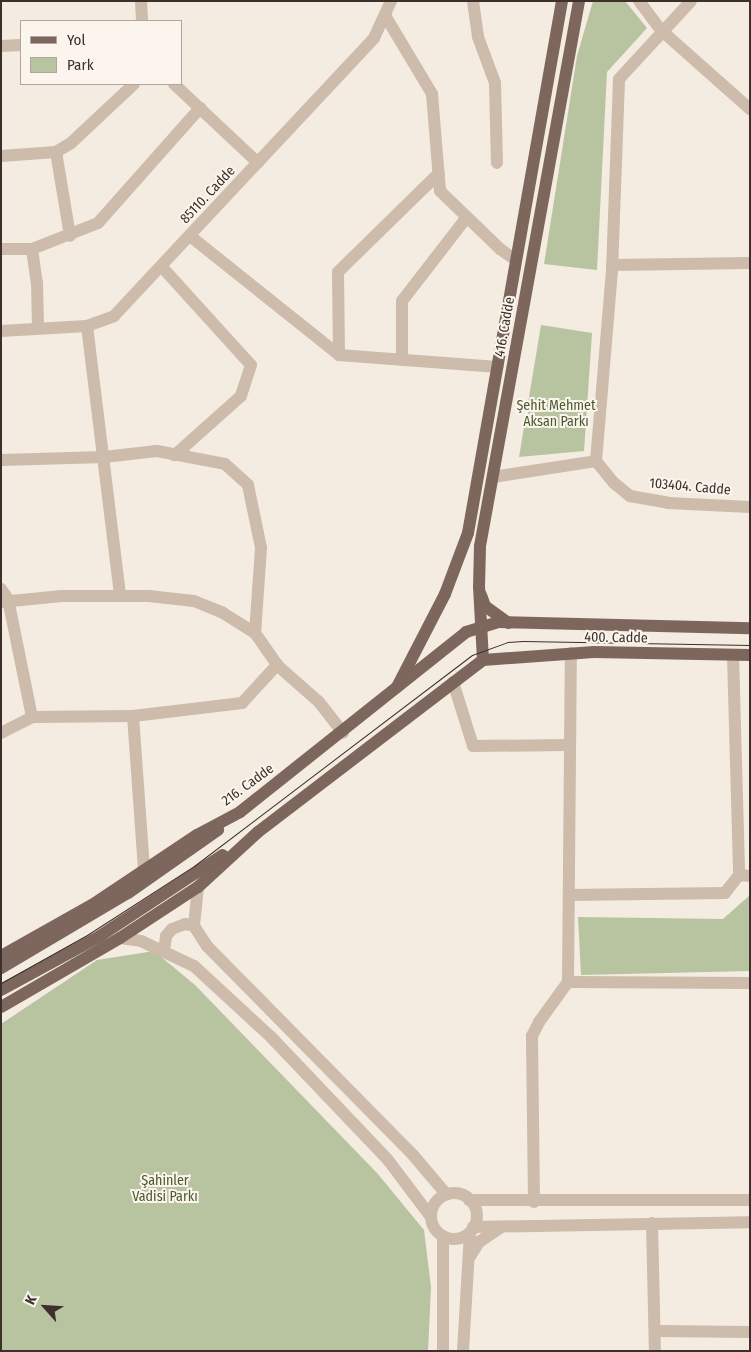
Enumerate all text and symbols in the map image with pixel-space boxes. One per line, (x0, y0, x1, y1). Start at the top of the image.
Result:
legend (20, 20, 182, 85)
text: Yol (67, 31, 85, 49)
text: Park (67, 56, 94, 74)
street label: 85110. Cadde (177, 163, 239, 227)
street label: 416. Cadde (491, 296, 519, 358)
park label: Şehit Mehmet Aksan Parkı (516, 398, 596, 431)
street label: 103404. Cadde (649, 475, 731, 499)
street label: 400. Cadde (584, 629, 648, 647)
street label: 216. Cadde (219, 760, 277, 810)
park label: Şahinler Vadisi Parkı (132, 1173, 198, 1206)
north arrow (20, 1282, 70, 1332)
text: K (22, 1293, 40, 1308)

